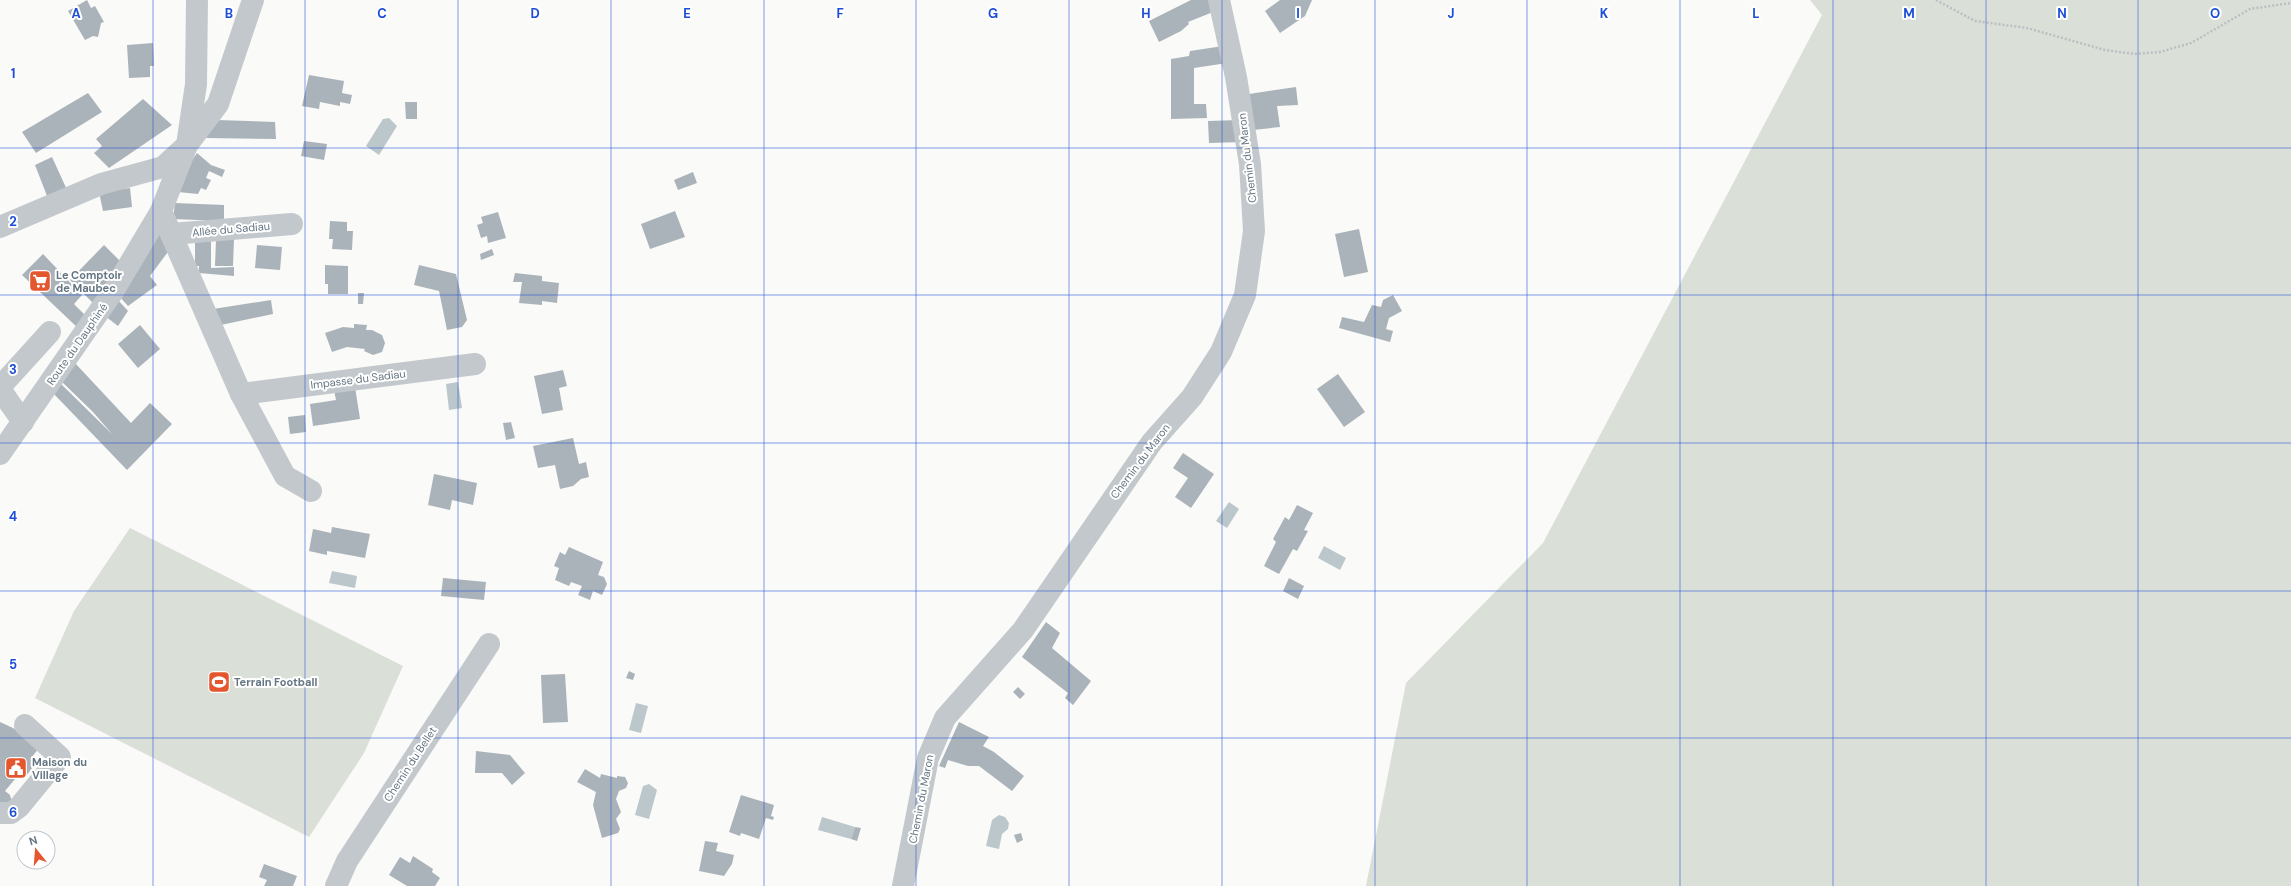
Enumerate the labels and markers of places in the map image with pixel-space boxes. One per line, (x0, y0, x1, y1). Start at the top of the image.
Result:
supermarket icon: Le Comptoir de Maubec (27, 268, 53, 294)
place label: Le Comptoir de Maubec (56, 268, 123, 295)
sports icon: Terrain Football (206, 669, 232, 695)
place label: Terrain Football (234, 675, 317, 689)
public building icon: Maison du Village (3, 755, 29, 781)
place label: Maison du Village (32, 755, 87, 782)

